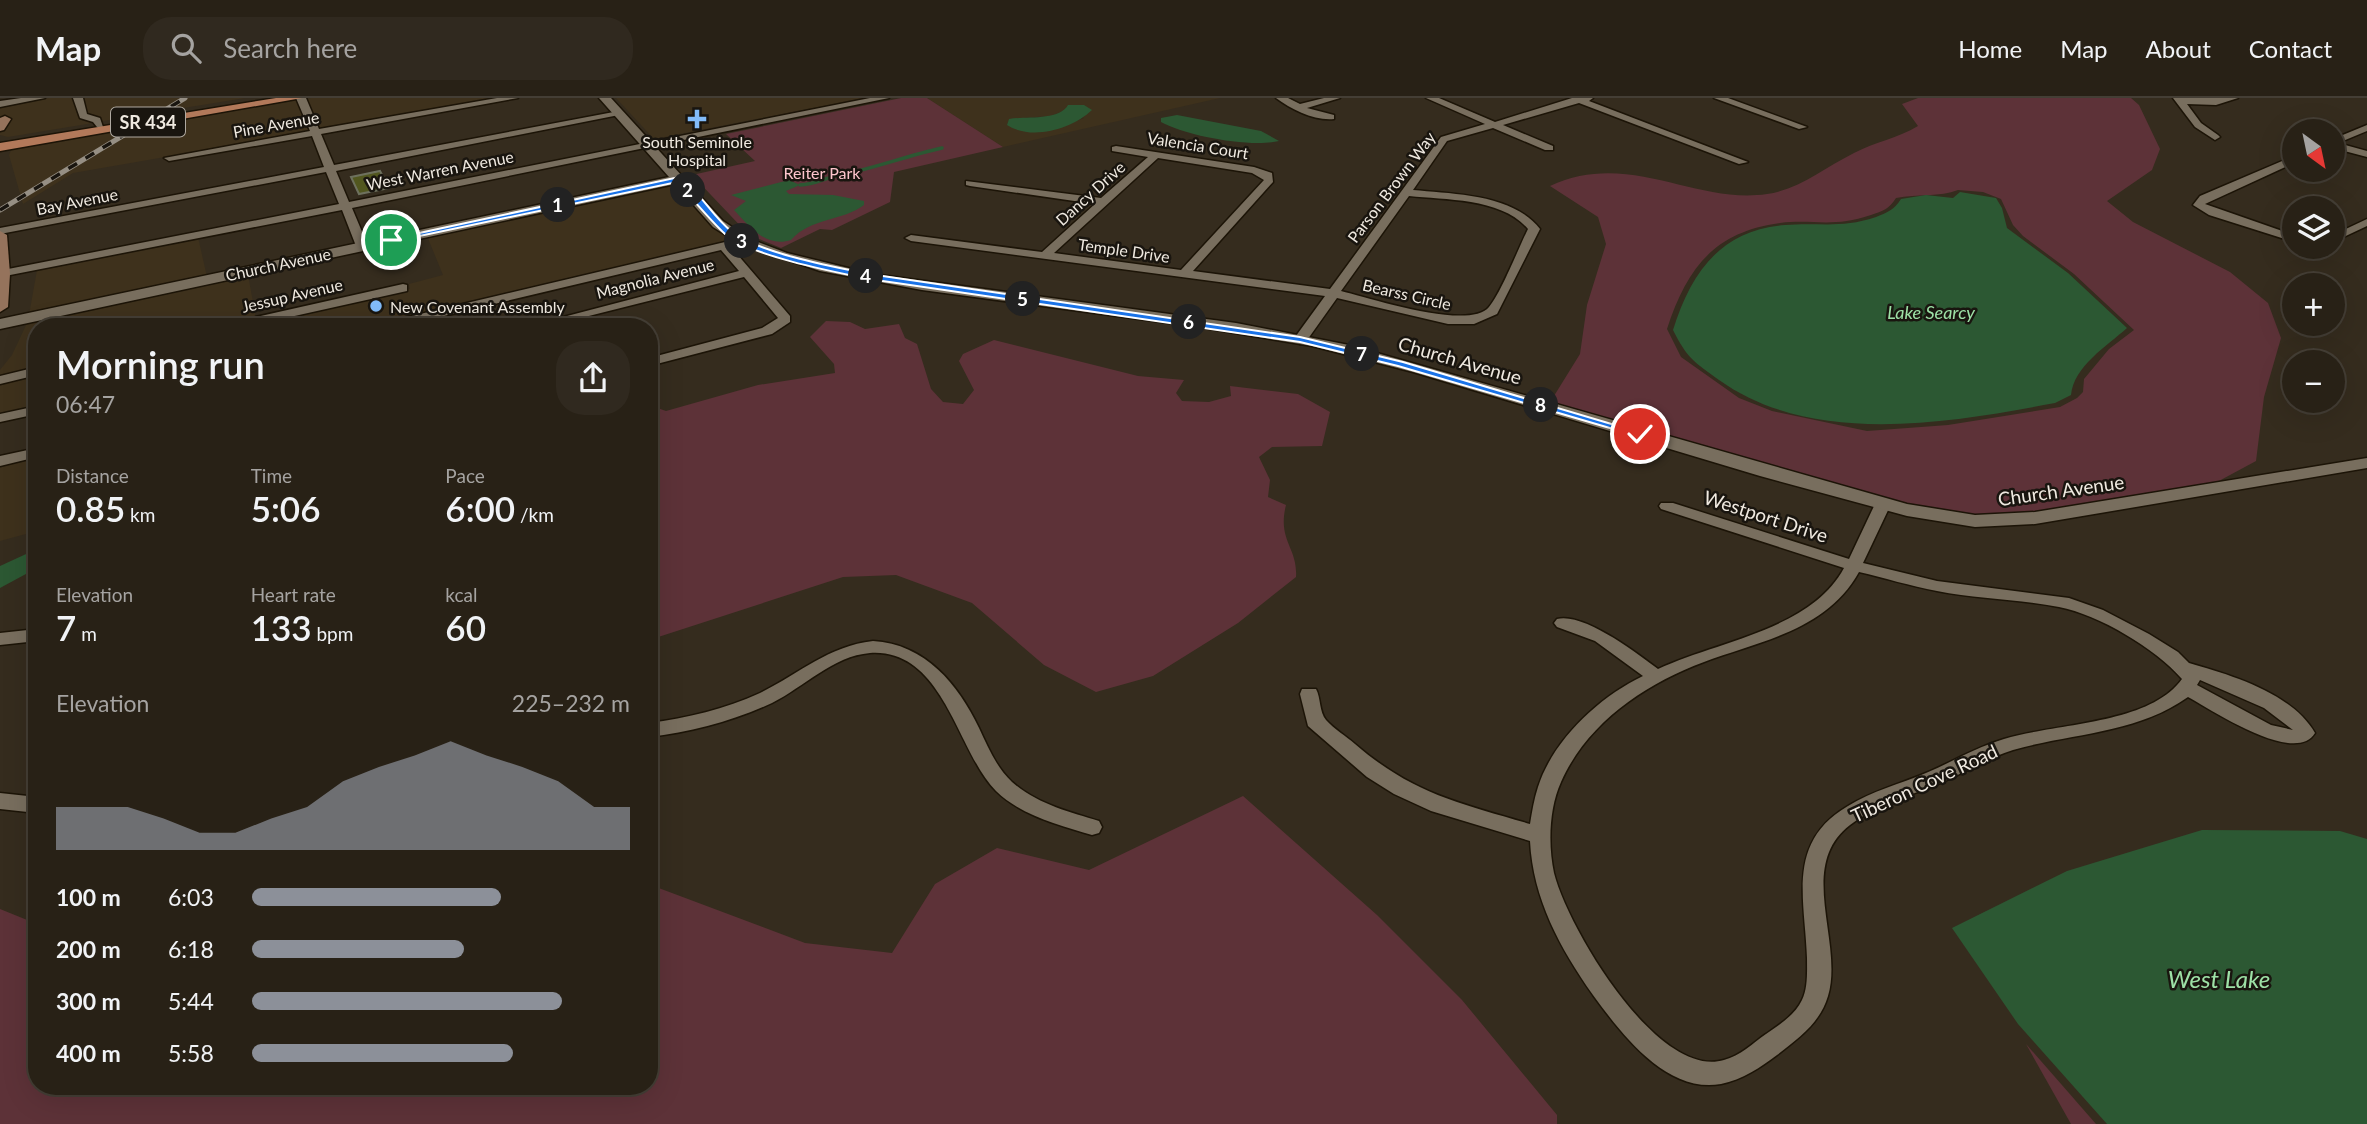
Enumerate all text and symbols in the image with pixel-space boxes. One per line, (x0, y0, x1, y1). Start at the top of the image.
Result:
search box (143, 17, 633, 80)
text: Map (35, 28, 101, 68)
icon: search (167, 29, 205, 67)
text: Search here (223, 32, 357, 64)
text: Home (1958, 34, 2022, 63)
text: Map (2060, 34, 2108, 63)
text: About (2146, 34, 2211, 63)
text: Contact (2249, 34, 2332, 63)
road number: SR 434 (111, 107, 185, 136)
street label: Pine Avenue (231, 107, 321, 141)
marker: South Seminole Hospital (687, 109, 707, 129)
north arrow (2282, 119, 2345, 182)
map controls (2282, 119, 2345, 413)
street label: Parson Brown Way (1343, 127, 1439, 246)
street label: Valencia Court (1146, 128, 1250, 162)
place label: South Seminole Hospital (642, 132, 752, 169)
street label: West Warren Avenue (365, 146, 515, 194)
street label: Dancy Drive (1051, 157, 1129, 229)
park label: Reiter Park (784, 163, 861, 182)
pin: 2 (670, 172, 706, 208)
text: 2 (682, 178, 693, 201)
street label: Bay Avenue (35, 184, 119, 218)
pin: 1 (540, 188, 576, 222)
text: 1 (552, 193, 563, 216)
button: layers (2282, 196, 2345, 259)
pin (361, 210, 421, 270)
icon: arrive (372, 221, 410, 259)
pin: 3 (724, 223, 760, 258)
text: 3 (736, 229, 747, 252)
street label: Temple Drive (1077, 234, 1171, 266)
street label: Church Avenue (224, 244, 332, 284)
street label: Magnolia Avenue (594, 254, 716, 302)
pin: 4 (848, 258, 884, 294)
text: 4 (860, 264, 871, 287)
button: + (2282, 273, 2345, 336)
street label: Jessup Avenue (240, 274, 344, 316)
street label: Bearss Circle (1361, 275, 1453, 313)
pin: 5 (1006, 282, 1040, 316)
text: 5 (1017, 287, 1028, 310)
place label: New Covenant Assembly (390, 297, 566, 316)
marker: New Covenant Assembly (368, 298, 384, 314)
water label: Lake Searcy (1887, 301, 1975, 323)
pin: 6 (1172, 304, 1206, 340)
text: 6 (1183, 310, 1194, 333)
street label: Church Avenue (1396, 331, 1524, 389)
pin: 7 (1344, 336, 1380, 372)
text: Morning run (56, 341, 265, 387)
button: share (556, 341, 630, 415)
text: 7 (1356, 342, 1367, 365)
button: − (2282, 350, 2345, 413)
pin: 8 (1524, 388, 1558, 422)
text: 06:47 (56, 390, 115, 418)
text: 8 (1535, 393, 1546, 416)
pin (1610, 404, 1670, 464)
icon: check (1621, 415, 1659, 453)
text: Distance (56, 464, 129, 487)
text: Time (251, 464, 292, 487)
text: Pace (445, 464, 485, 487)
street label: Church Avenue (1996, 470, 2126, 510)
street label: Westport Drive (1701, 485, 1831, 547)
text: 0.85 (56, 487, 125, 529)
text: 5:06 (251, 487, 320, 529)
text: 6:00 (445, 487, 515, 529)
text: km (125, 503, 155, 526)
text: /km (515, 503, 554, 526)
text: Elevation (56, 583, 133, 606)
text: Heart rate (251, 583, 336, 606)
text: kcal (445, 583, 477, 606)
text: 7 (56, 606, 76, 648)
text: 133 (251, 606, 312, 648)
text: 60 (445, 606, 486, 648)
text: m (76, 622, 97, 645)
text: bpm (312, 622, 353, 645)
text: Elevation (56, 689, 149, 717)
text: 225–232 m (512, 689, 630, 717)
street label: Tiberon Cove Road (1847, 739, 2001, 827)
text: 100 m (56, 883, 121, 911)
text: 6:03 (168, 883, 214, 911)
text: 200 m (56, 935, 121, 963)
text: 6:18 (168, 935, 214, 963)
water label: West Lake (2168, 964, 2270, 993)
text: 300 m (56, 987, 121, 1015)
text: 5:44 (168, 987, 214, 1015)
text: 400 m (56, 1039, 121, 1067)
text: 5:58 (168, 1039, 214, 1067)

